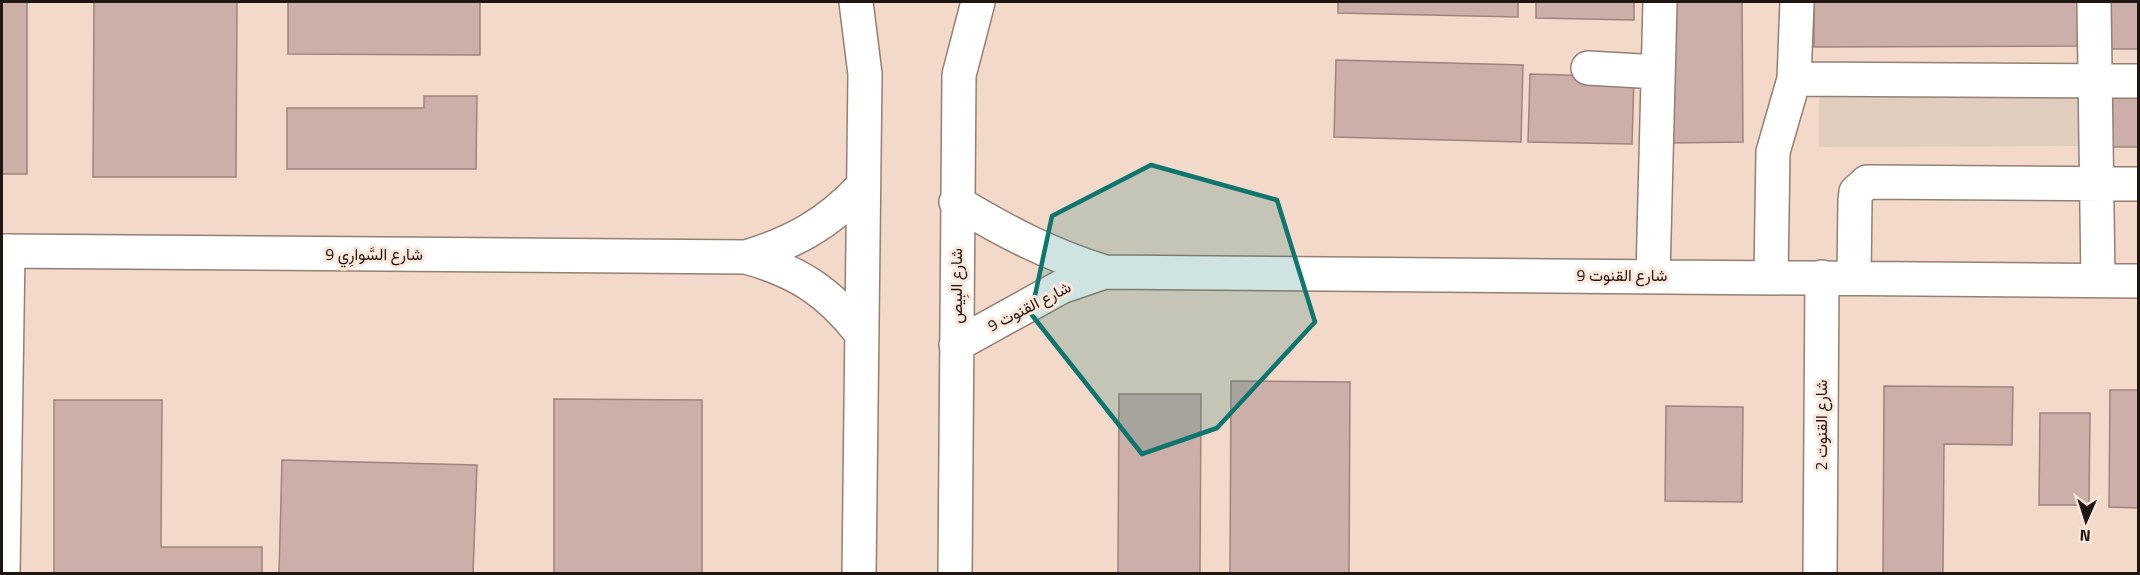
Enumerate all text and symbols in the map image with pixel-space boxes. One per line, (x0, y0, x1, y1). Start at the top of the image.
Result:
street label: شارع السَّوارِي 9 (325, 242, 423, 268)
street label: شارع البِيص (944, 248, 969, 324)
street label: شارع القنوت 9 (1577, 263, 1667, 287)
street label: شارع القنوت 9 (983, 275, 1075, 337)
street label: شارع القنوت 2 (1809, 380, 1833, 470)
north arrow (2056, 491, 2116, 551)
text: N (2079, 524, 2091, 548)

